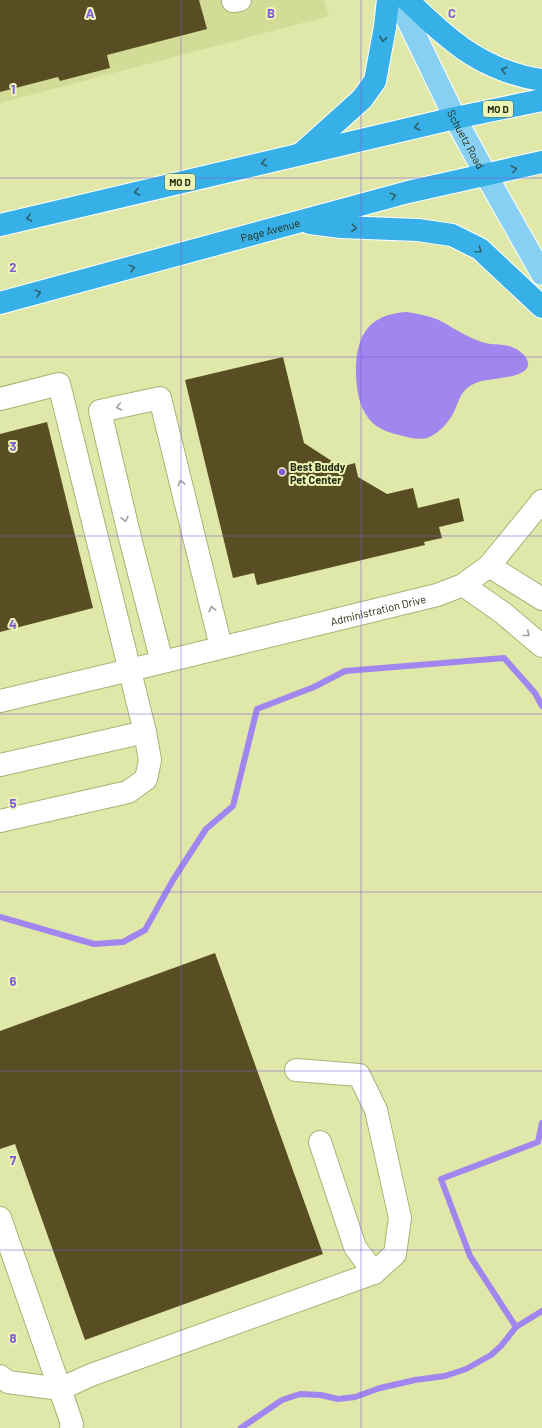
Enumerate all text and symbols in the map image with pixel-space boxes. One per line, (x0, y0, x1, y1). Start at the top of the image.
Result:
text: A (86, 5, 95, 21)
text: B (267, 5, 275, 21)
text: C (448, 5, 456, 21)
one-way arrow (379, 35, 387, 42)
one-way arrow (501, 66, 508, 75)
text: 1 (11, 81, 15, 97)
road number: MO D (483, 101, 513, 117)
street label: Schuetz Road (445, 107, 488, 171)
one-way arrow (414, 122, 420, 130)
one-way arrow (261, 158, 267, 166)
one-way arrow (511, 165, 517, 173)
road number: MO D (165, 174, 195, 190)
one-way arrow (134, 188, 140, 196)
one-way arrow (389, 192, 396, 201)
one-way arrow (26, 213, 32, 221)
street label: Page Avenue (239, 215, 301, 244)
one-way arrow (351, 223, 357, 232)
one-way arrow (475, 245, 482, 252)
text: 2 (9, 259, 17, 275)
one-way arrow (129, 264, 135, 272)
one-way arrow (34, 289, 41, 298)
one-way arrow (115, 402, 122, 410)
text: 3 (9, 438, 17, 454)
place label: Best Buddy Pet Center (290, 460, 346, 486)
marker: Best Buddy Pet Center (277, 467, 287, 477)
one-way arrow (177, 479, 186, 486)
one-way arrow (121, 515, 129, 522)
street label: Administration Drive (329, 591, 427, 627)
one-way arrow (208, 606, 217, 613)
text: 4 (9, 616, 17, 632)
one-way arrow (523, 629, 530, 636)
text: 5 (9, 795, 17, 811)
text: 6 (10, 973, 17, 989)
text: 7 (10, 1152, 17, 1168)
text: 8 (9, 1330, 17, 1346)

